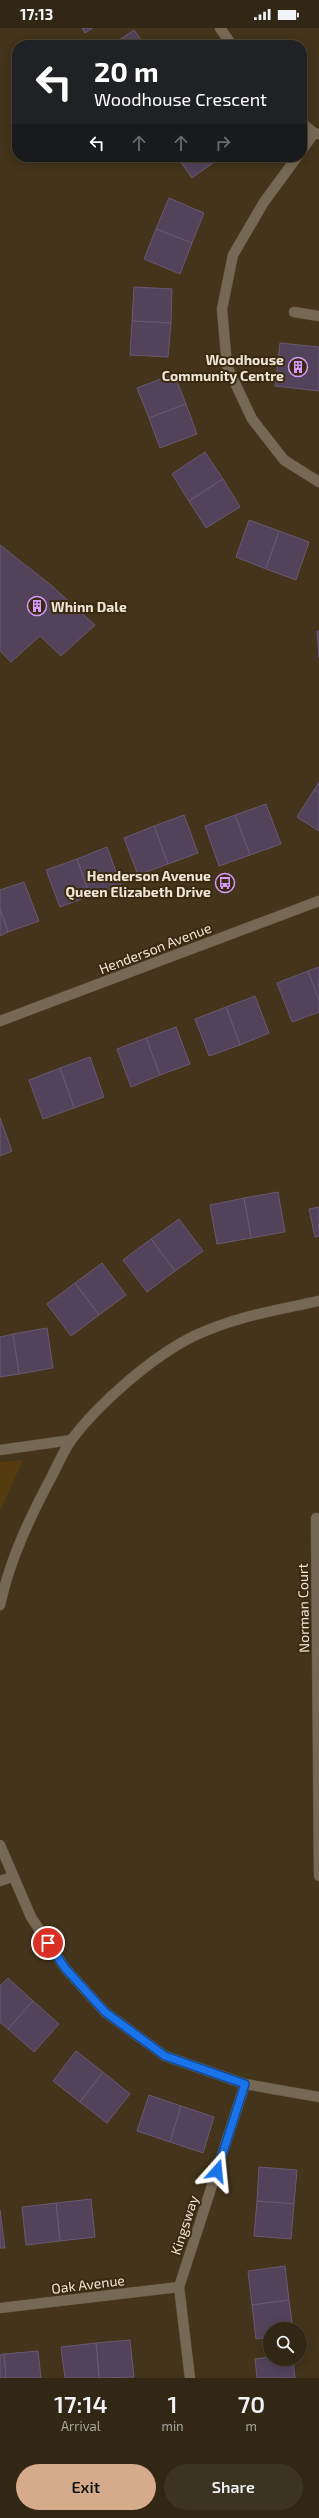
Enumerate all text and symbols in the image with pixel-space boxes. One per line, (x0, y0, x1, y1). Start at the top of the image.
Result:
text: 17:13 (20, 5, 53, 23)
text: 20 m (94, 54, 159, 88)
icon: left (28, 56, 80, 108)
text: Woodhouse Crescent (94, 88, 267, 110)
icon: left (86, 132, 108, 154)
icon: ahead (128, 132, 150, 154)
icon: ahead (170, 132, 192, 154)
icon: right (212, 132, 234, 154)
place label: Woodhouse Community Centre (162, 351, 284, 384)
building icon: Woodhouse Community Centre (287, 356, 309, 378)
building icon: Whinn Dale (26, 595, 48, 617)
place label: Whinn Dale (51, 598, 127, 615)
place label: Henderson Avenue Queen Elizabeth Drive (65, 867, 211, 901)
bus stop icon: Henderson Avenue Queen Elizabeth Drive (214, 872, 236, 894)
street label: Henderson Avenue (96, 919, 214, 977)
street label: Norman Court (294, 1563, 312, 1653)
pin (31, 1926, 65, 1960)
icon: arrive (37, 1932, 59, 1954)
position arrow (196, 2150, 238, 2192)
street label: Kingsway (166, 2193, 202, 2257)
street label: Oak Avenue (50, 2271, 126, 2297)
map controls (263, 2322, 307, 2366)
button: search (263, 2322, 307, 2366)
text: 17:14 (54, 2389, 108, 2418)
text: 1 (168, 2389, 178, 2418)
text: 70 (238, 2389, 265, 2418)
text: Arrival (61, 2418, 101, 2434)
text: min (162, 2418, 184, 2434)
text: m (246, 2418, 257, 2434)
button: Exit (16, 2464, 156, 2510)
button: Share (164, 2464, 303, 2510)

